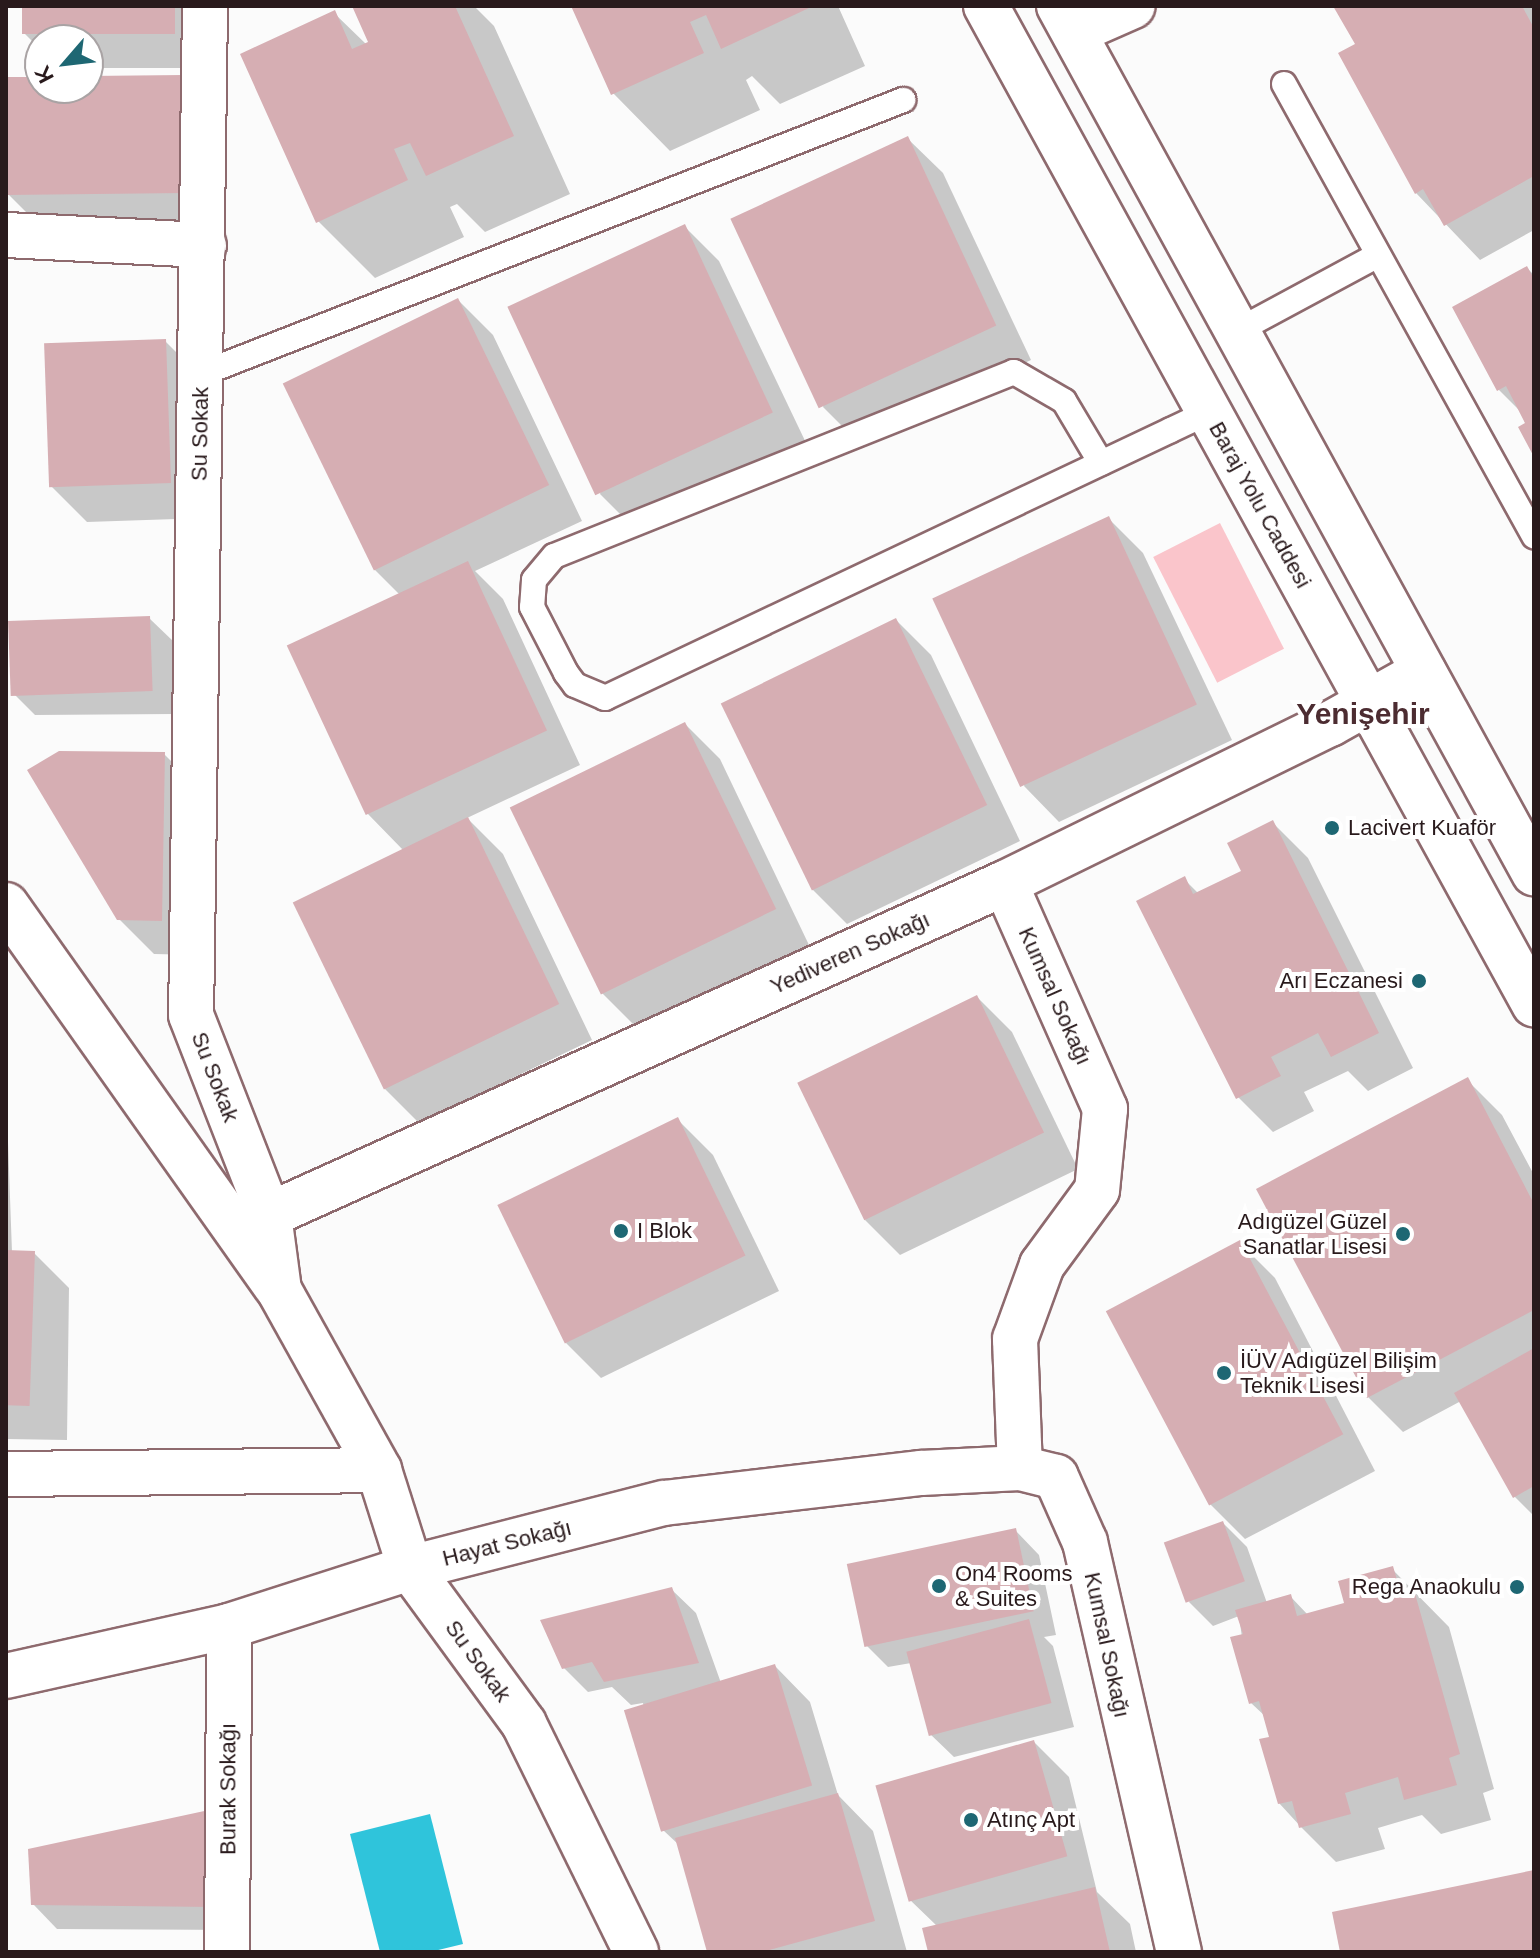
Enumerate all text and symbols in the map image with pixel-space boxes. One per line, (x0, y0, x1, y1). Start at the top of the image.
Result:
north arrow (24, 24, 104, 104)
text: K (29, 62, 59, 87)
street label: Su Sokak (186, 387, 214, 481)
street label: Baraj Yolu Caddesi (1203, 417, 1317, 593)
district label: Yenişehir (1296, 696, 1430, 732)
place label: Lacivert Kuaför (1348, 815, 1496, 841)
marker: Lacivert Kuaför (1323, 819, 1341, 837)
street label: Yediveren Sokağı (766, 906, 934, 1000)
street label: Kumsal Sokağı (1013, 923, 1097, 1069)
place label: Arı Eczanesi (1280, 968, 1403, 994)
marker: Arı Eczanesi (1410, 972, 1428, 990)
street label: Su Sokak (186, 1028, 244, 1126)
place label: Adıgüzel Güzel Sanatlar Lisesi (1238, 1208, 1387, 1260)
place label: I Blok (637, 1218, 692, 1244)
marker: I Blok (612, 1222, 630, 1240)
marker: Adıgüzel Güzel Sanatlar Lisesi (1394, 1225, 1412, 1243)
place label: İÜV Adıgüzel Bilişim Teknik Lisesi (1240, 1347, 1438, 1398)
marker: İÜV Adıgüzel Bilişim Teknik Lisesi (1215, 1364, 1233, 1382)
street label: Hayat Sokağı (440, 1514, 574, 1572)
place label: On4 Rooms & Suites (955, 1560, 1072, 1612)
street label: Kumsal Sokağı (1079, 1570, 1135, 1720)
place label: Rega Anaokulu (1351, 1574, 1501, 1600)
marker: On4 Rooms & Suites (930, 1577, 948, 1595)
marker: Rega Anaokulu (1508, 1578, 1526, 1596)
street label: Su Sokak (440, 1615, 516, 1707)
street label: Burak Sokağı (215, 1723, 241, 1855)
place label: Atınç Apt (987, 1807, 1076, 1833)
marker: Atınç Apt (962, 1811, 980, 1829)

